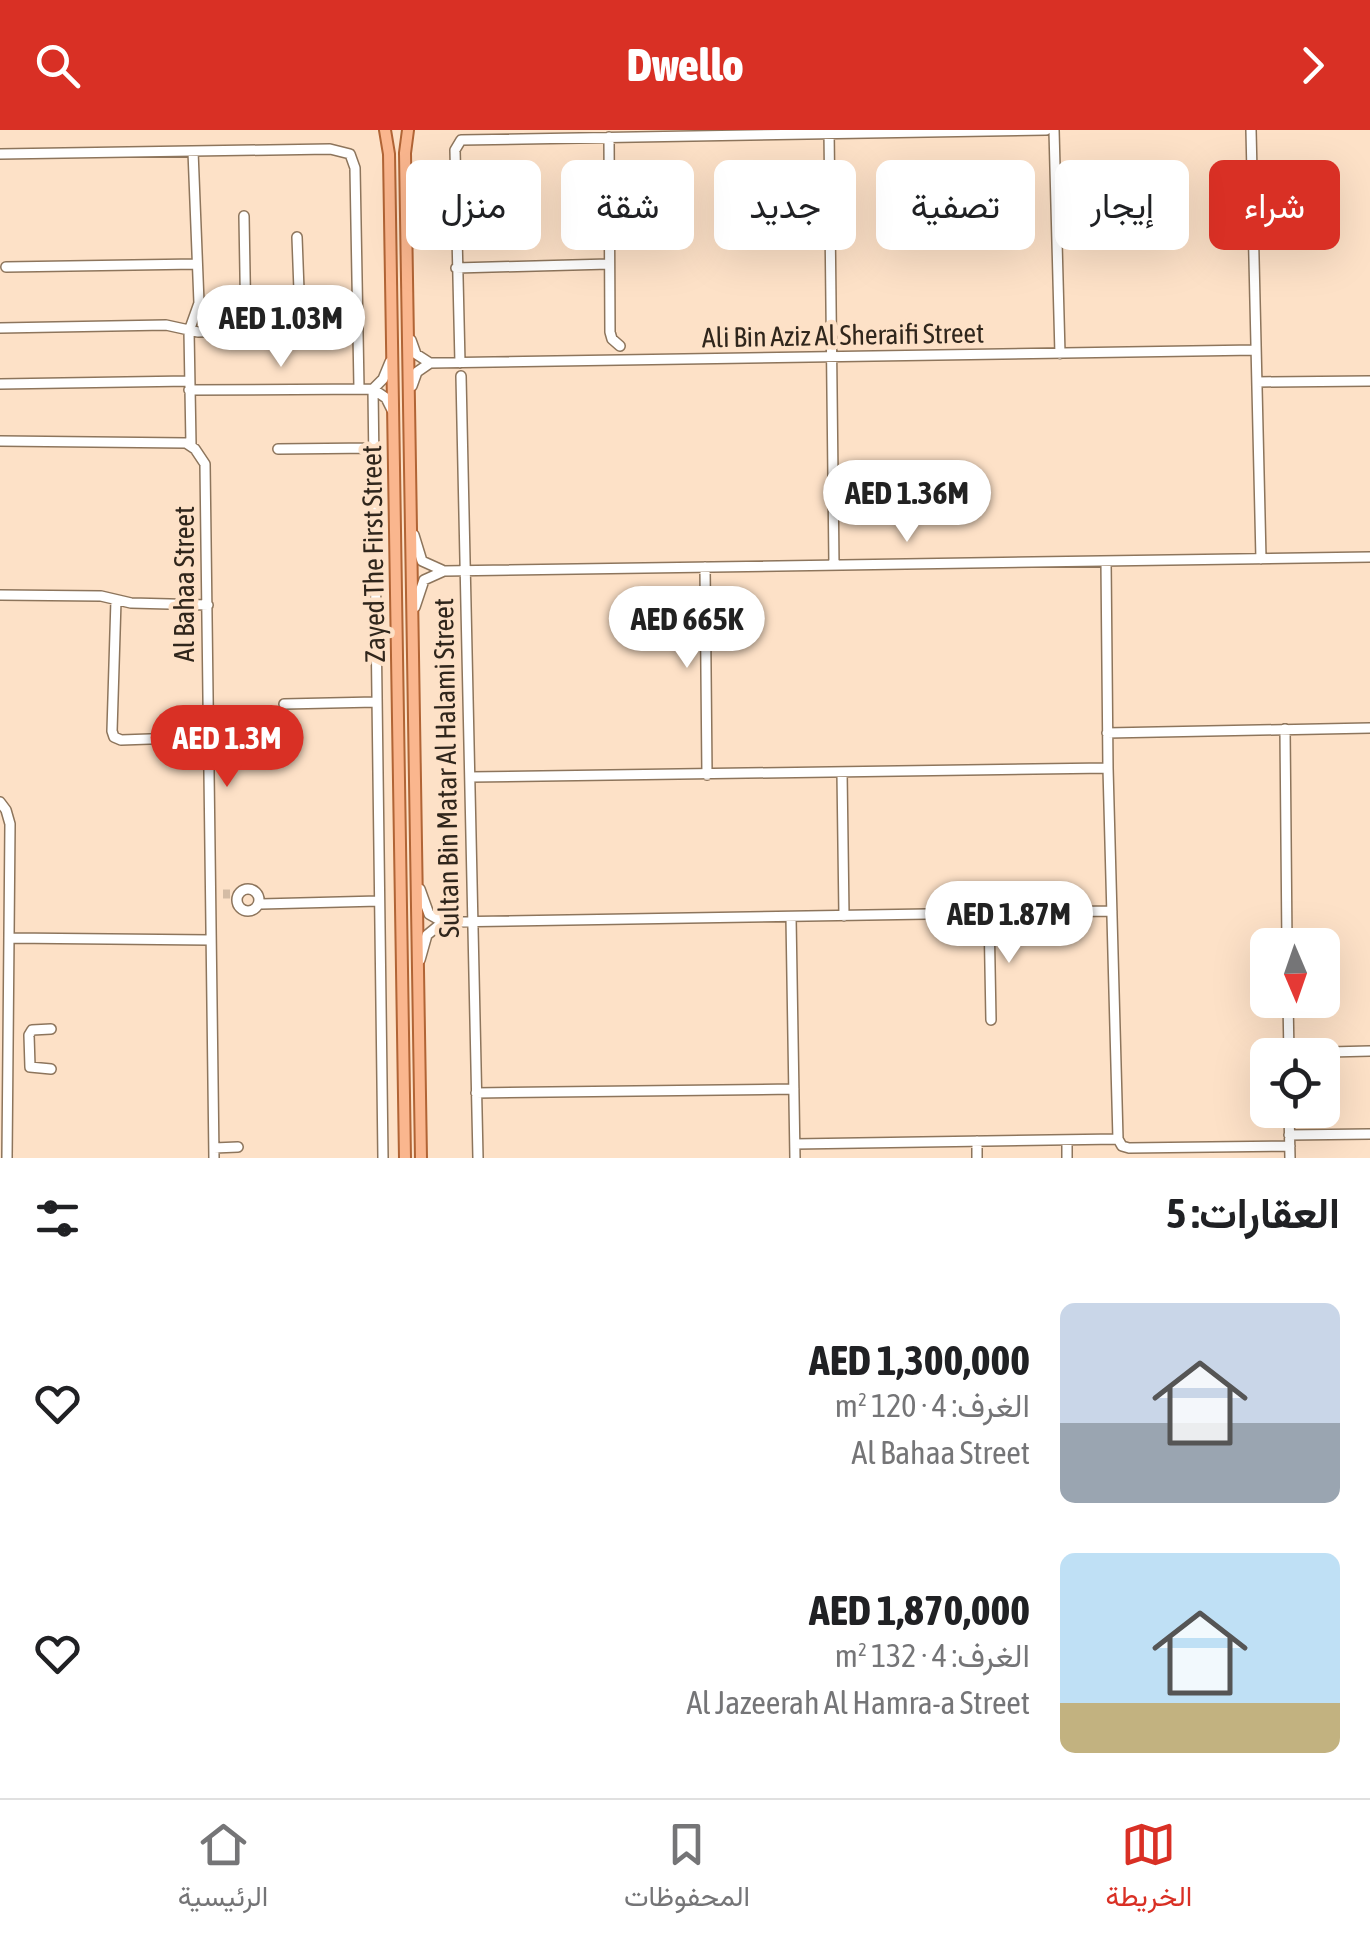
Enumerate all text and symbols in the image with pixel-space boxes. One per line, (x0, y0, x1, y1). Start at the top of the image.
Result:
icon: search (30, 38, 85, 93)
icon: forward (1285, 38, 1340, 93)
text: Dwello (627, 39, 743, 91)
chip: منزل (406, 160, 541, 250)
chip: شقة (561, 160, 694, 250)
chip: جديد (714, 160, 856, 250)
chip: تصفية (876, 160, 1035, 250)
chip: إيجار (1055, 160, 1189, 250)
chip: شراء (1209, 160, 1340, 250)
pin: AED 1.03M (167, 285, 395, 370)
text: AED 1.03M (219, 299, 343, 336)
street label: Ali Bin Aziz Al Sheraifi Street (702, 317, 984, 353)
street label: Zayed The First Street (355, 445, 391, 663)
pin: AED 1.36M (793, 460, 1021, 545)
text: AED 1.36M (845, 474, 969, 511)
street label: Al Bahaa Street (168, 506, 200, 662)
pin: AED 665K (584, 586, 790, 671)
street label: Sultan Bin Matar Al Halami Street (427, 598, 465, 938)
text: AED 665K (631, 600, 743, 637)
pin: AED 1.3M (124, 705, 330, 790)
text: AED 1.3M (173, 719, 281, 756)
pin: AED 1.87M (895, 881, 1123, 966)
text: AED 1.87M (947, 895, 1071, 932)
north arrow (1250, 928, 1340, 1018)
map controls (1250, 928, 1340, 1128)
button: locate (1250, 1038, 1340, 1128)
text: العقارات: 5 (1166, 1189, 1340, 1237)
icon: filters (30, 1191, 85, 1246)
text: AED 1,300,000 (809, 1336, 1030, 1384)
icon: home (1140, 1343, 1260, 1463)
icon: heart (30, 1376, 85, 1431)
text: الغرف: 4 · 120 m² (835, 1387, 1030, 1424)
text: Al Bahaa Street (852, 1434, 1030, 1471)
text: AED 1,870,000 (809, 1586, 1030, 1634)
icon: home (1140, 1593, 1260, 1713)
icon: heart (30, 1626, 85, 1681)
text: الغرف: 4 · 132 m² (835, 1637, 1030, 1674)
text: Al Jazeerah Al Hamra-a Street (686, 1684, 1030, 1721)
tab: الرئيسية (178, 1817, 268, 1921)
tab: المحفوظات (624, 1817, 750, 1921)
tab: الخريطة (1106, 1817, 1192, 1921)

